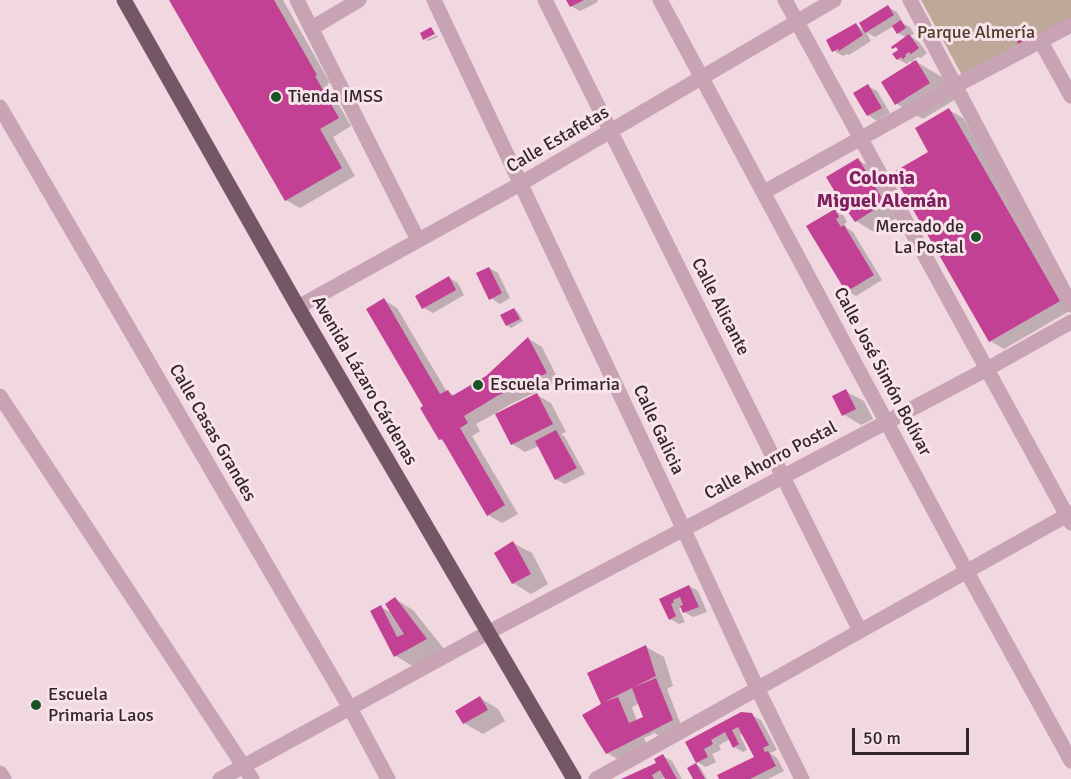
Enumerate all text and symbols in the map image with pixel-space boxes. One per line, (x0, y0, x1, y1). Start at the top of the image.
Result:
park label: Parque Almería (917, 22, 1035, 44)
place label: Tienda IMSS (288, 86, 383, 108)
marker: Tienda IMSS (269, 90, 283, 104)
street label: Calle Estafetas (503, 102, 613, 178)
district label: Colonia Miguel Alemán (817, 167, 947, 214)
place label: Mercado de La Postal (875, 216, 964, 258)
marker: Mercado de La Postal (969, 230, 983, 244)
street label: Calle Alicante (686, 255, 754, 359)
street label: Calle José Simón Bolívar (828, 284, 936, 460)
street label: Avenida Lázaro Cárdenas (307, 293, 421, 469)
street label: Calle Casas Grandes (164, 360, 260, 506)
place label: Escuela Primaria (490, 374, 620, 396)
marker: Escuela Primaria (471, 378, 485, 392)
street label: Calle Galicia (628, 382, 688, 478)
street label: Calle Ahorro Postal (701, 417, 841, 505)
place label: Escuela Primaria Laos (48, 684, 154, 726)
marker: Escuela Primaria Laos (29, 698, 43, 712)
scale bar (855, 716, 972, 754)
text: 50 m (863, 727, 901, 749)

